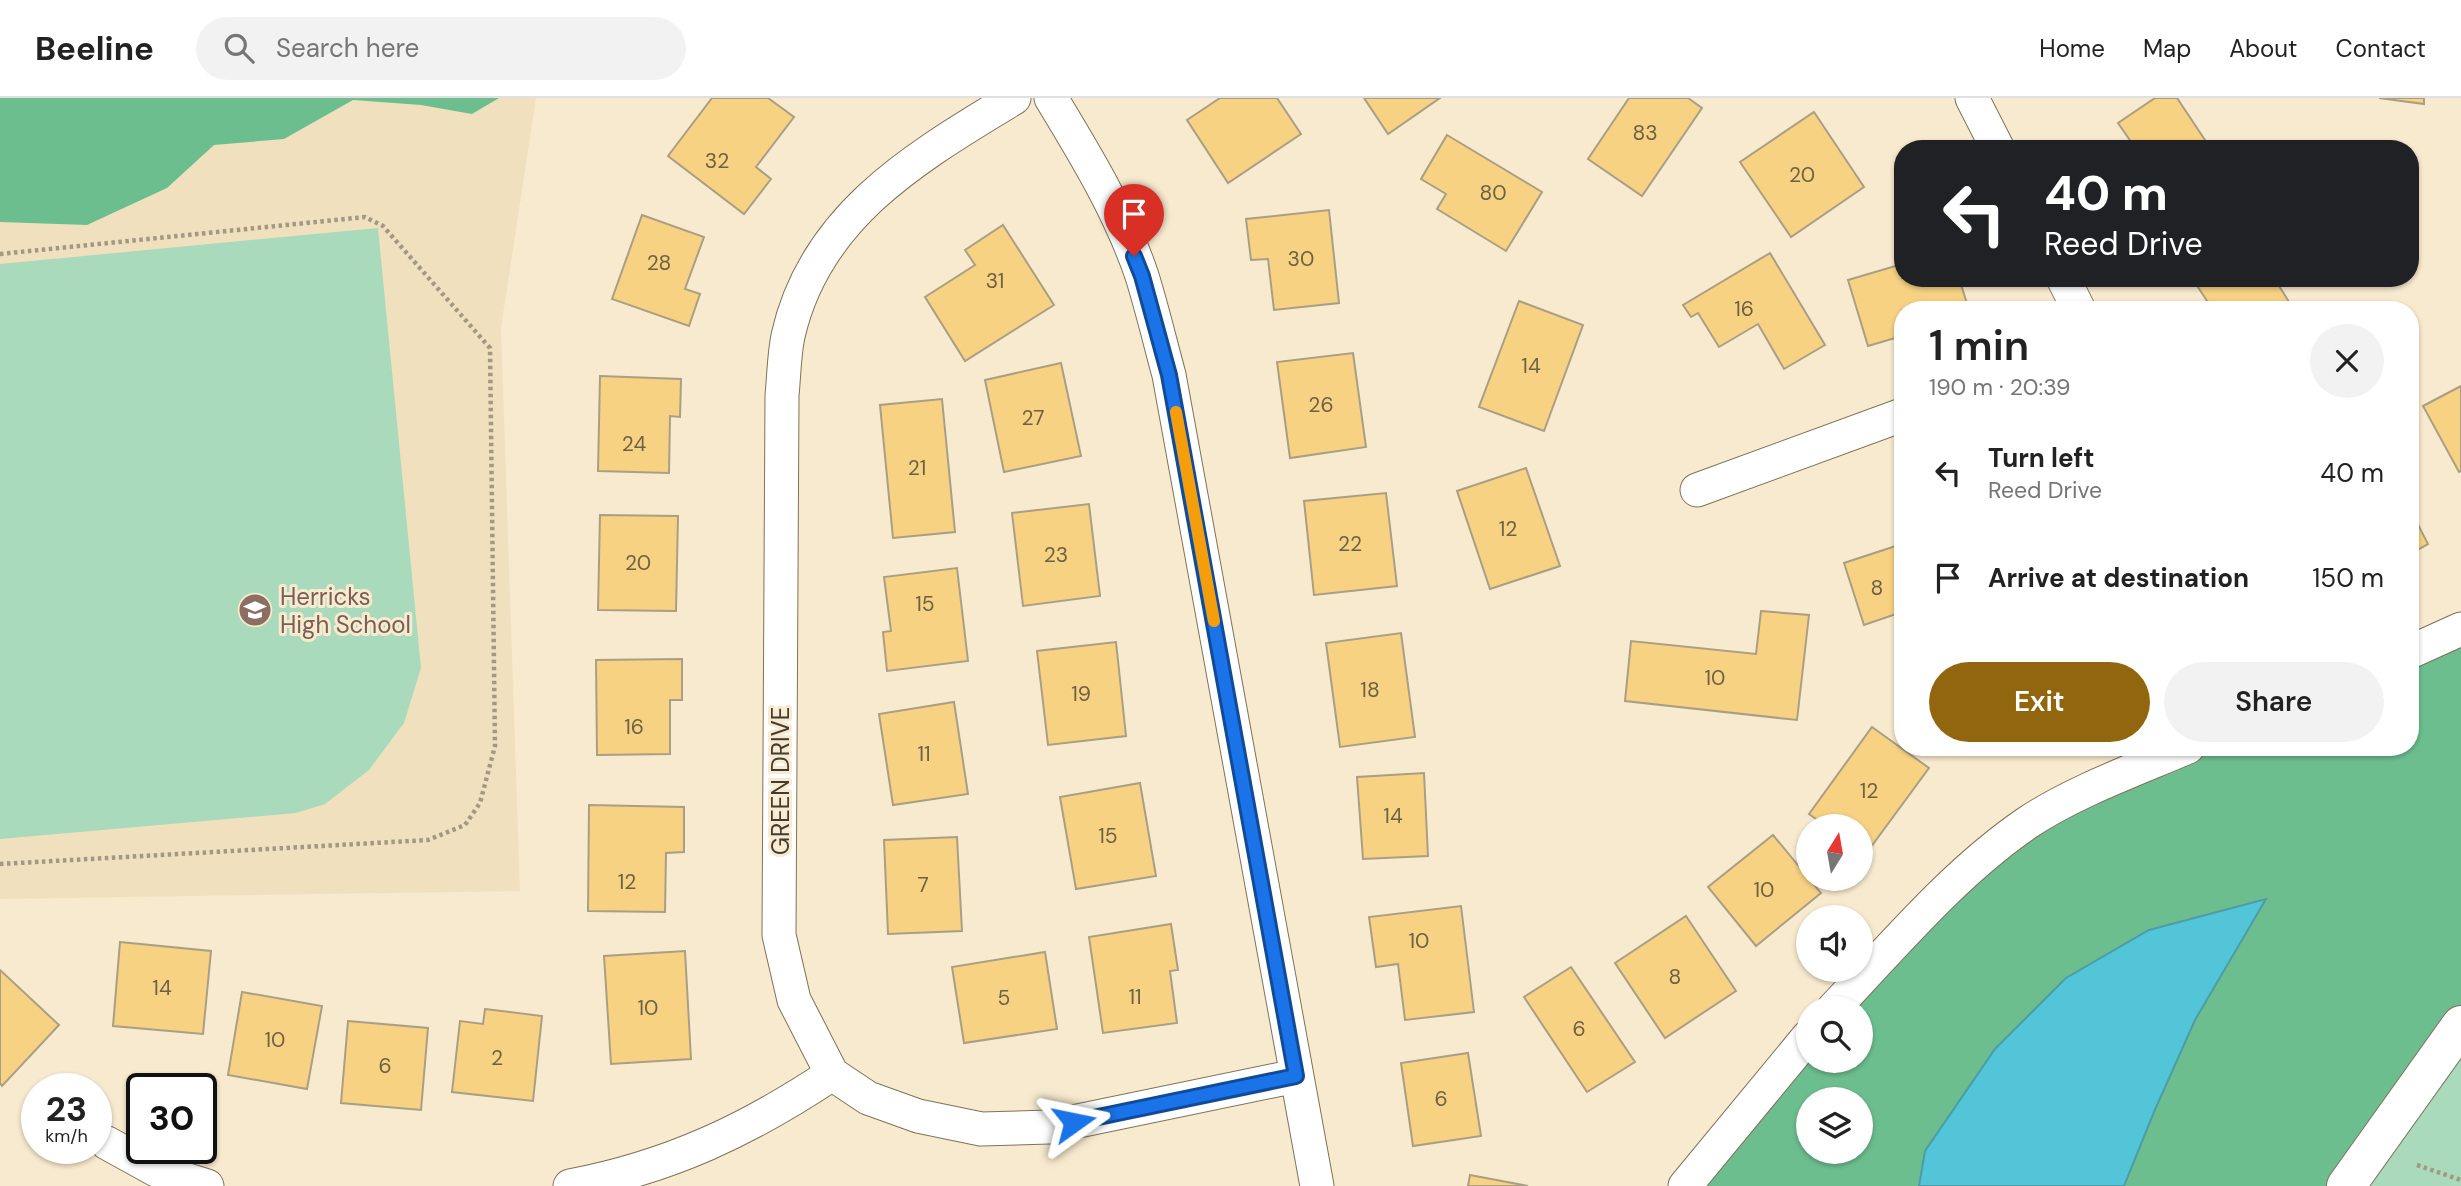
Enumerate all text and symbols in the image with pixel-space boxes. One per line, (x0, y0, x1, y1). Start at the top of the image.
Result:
search box (196, 17, 686, 80)
text: Beeline (35, 27, 154, 70)
icon: search (220, 29, 258, 67)
text: Search here (276, 31, 419, 65)
text: Home (2039, 33, 2105, 64)
text: Map (2143, 33, 2191, 64)
text: About (2229, 33, 2298, 64)
text: Contact (2336, 33, 2426, 64)
house number: 83 (1632, 119, 1658, 147)
house number: 32 (705, 147, 729, 175)
house number: 20 (1789, 161, 1815, 189)
text: 40 m (2044, 161, 2168, 225)
icon: left (1929, 168, 2020, 259)
house number: 80 (1479, 179, 1507, 207)
pin (1104, 184, 1164, 256)
icon: arrive (1115, 195, 1153, 233)
text: Reed Drive (2044, 223, 2203, 265)
house number: 30 (1288, 245, 1314, 273)
house number: 28 (647, 249, 671, 277)
house number: 31 (986, 267, 1004, 295)
house number: 16 (1734, 295, 1754, 323)
text: 1 min (1929, 318, 2029, 373)
button: close (2310, 324, 2384, 398)
house number: 14 (1521, 352, 1541, 380)
text: 190 m · 20:39 (1929, 372, 2071, 402)
house number: 26 (1308, 391, 1334, 419)
house number: 27 (1022, 404, 1044, 432)
house number: 24 (622, 430, 646, 458)
text: Turn left (1988, 441, 2095, 475)
house number: 21 (908, 454, 926, 482)
icon: left (1929, 454, 1967, 492)
text: 40 m (2320, 456, 2384, 490)
text: Reed Drive (1988, 475, 2102, 505)
house number: 12 (1499, 515, 1517, 543)
house number: 22 (1338, 530, 1362, 558)
house number: 23 (1044, 541, 1068, 569)
house number: 20 (625, 549, 651, 577)
icon: arrive (1929, 559, 1967, 597)
text: Arrive at destination (1988, 561, 2249, 595)
text: 150 m (2312, 561, 2384, 595)
house number: 8 (1871, 574, 1883, 602)
place label: Herricks High School (280, 581, 411, 640)
house number: 15 (915, 590, 935, 618)
school or university icon: Herricks High School (236, 591, 274, 629)
button: Exit (1929, 662, 2150, 742)
button: Share (2164, 662, 2384, 742)
house number: 10 (1705, 664, 1725, 692)
house number: 18 (1360, 676, 1380, 704)
house number: 19 (1071, 680, 1091, 708)
street label: GREEN DRIVE (765, 707, 796, 855)
house number: 16 (624, 713, 644, 741)
house number: 11 (917, 740, 931, 768)
house number: 12 (1860, 777, 1878, 805)
house number: 14 (1383, 802, 1403, 830)
north arrow (1796, 814, 1872, 891)
map controls (1796, 814, 1873, 1164)
house number: 15 (1098, 822, 1118, 850)
house number: 12 (618, 868, 636, 896)
house number: 7 (917, 871, 929, 899)
house number: 10 (1754, 876, 1774, 904)
button: sound (1796, 905, 1873, 982)
house number: 10 (1409, 927, 1429, 955)
house number: 8 (1669, 963, 1681, 991)
house number: 14 (152, 974, 172, 1002)
house number: 11 (1128, 983, 1142, 1011)
house number: 5 (998, 984, 1010, 1012)
house number: 10 (638, 994, 658, 1022)
button: search (1796, 996, 1873, 1073)
house number: 6 (1572, 1015, 1586, 1043)
house number: 10 (265, 1026, 285, 1054)
house number: 2 (491, 1044, 503, 1072)
house number: 6 (378, 1052, 392, 1080)
speed limit sign: 30 (126, 1073, 217, 1164)
position arrow (1037, 1085, 1111, 1159)
house number: 6 (1434, 1085, 1448, 1113)
text: 23 (46, 1086, 87, 1132)
button: layers (1796, 1087, 1873, 1164)
text: km/h (45, 1124, 88, 1148)

